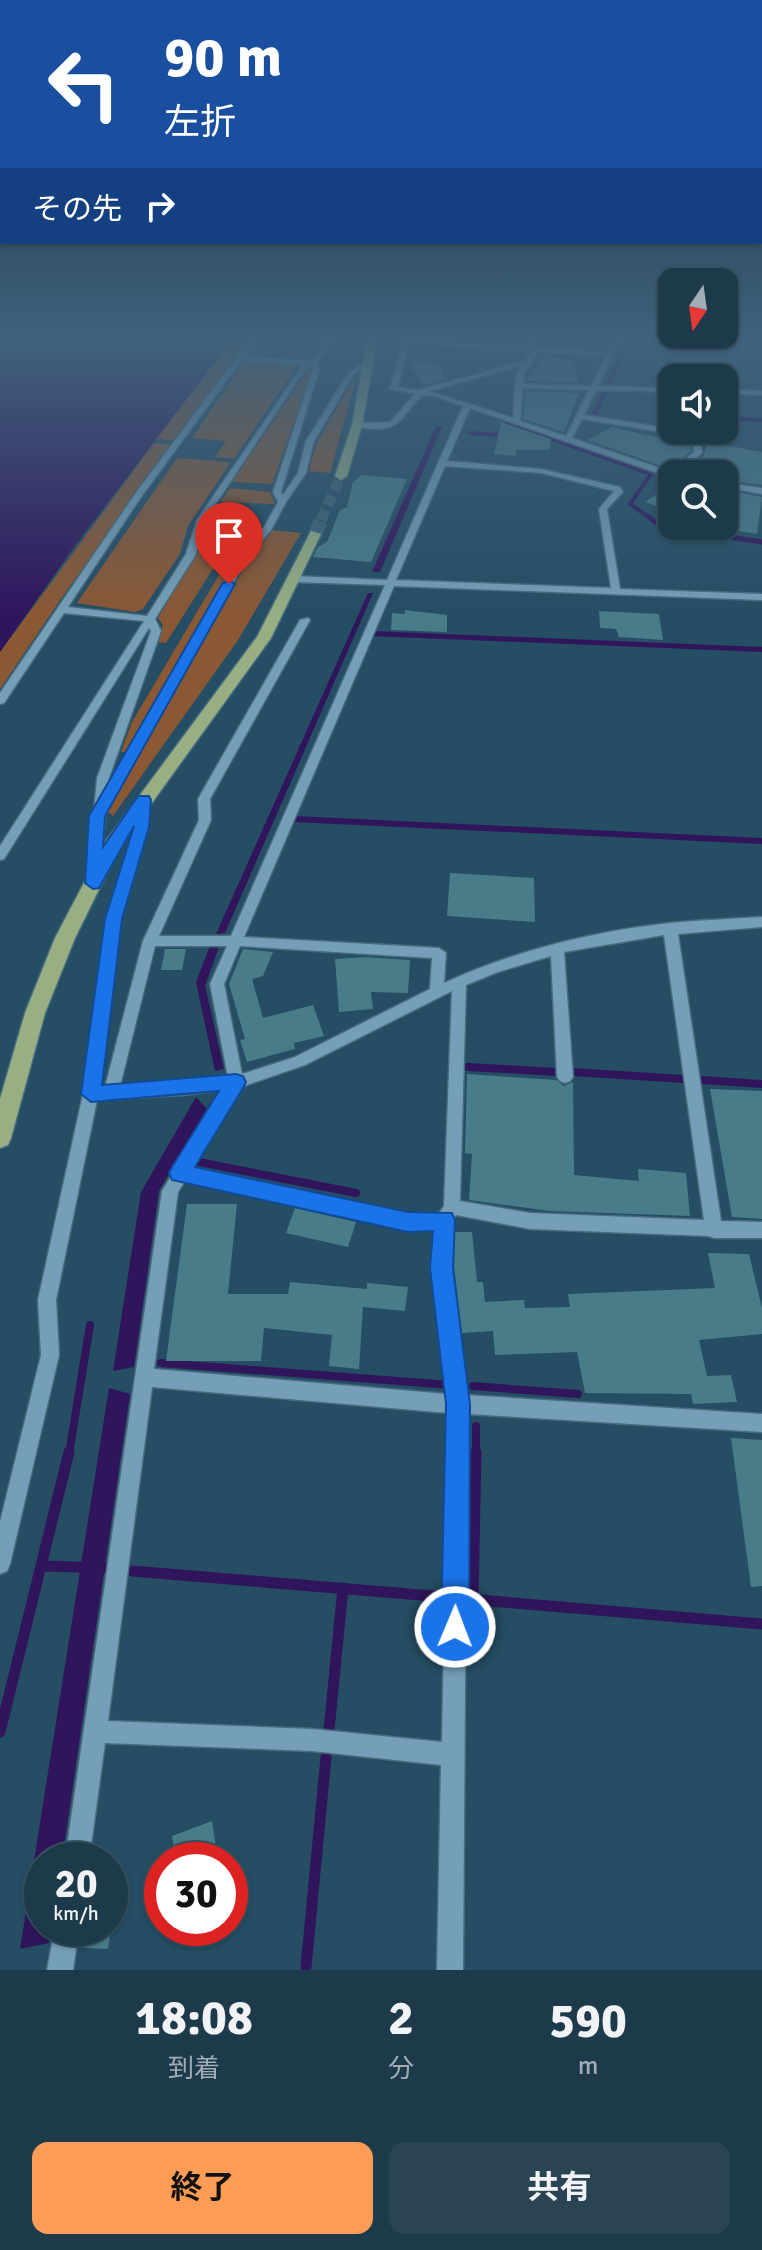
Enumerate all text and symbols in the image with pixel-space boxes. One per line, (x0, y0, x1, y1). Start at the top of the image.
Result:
text: 90 m (164, 23, 282, 92)
icon: left (32, 32, 136, 136)
text: 左折 (164, 100, 236, 145)
icon: right (138, 184, 182, 228)
text: その先 (32, 191, 122, 228)
north arrow (658, 268, 738, 348)
map controls (658, 268, 738, 540)
button: sound (658, 364, 738, 444)
button: search (658, 460, 738, 540)
pin (195, 502, 263, 584)
icon: arrive (207, 514, 251, 558)
position arrow (413, 1585, 497, 1669)
speed limit sign: 30 (144, 1842, 248, 1946)
text: 20 (54, 1859, 98, 1909)
text: km/h (53, 1901, 99, 1926)
text: 18:08 (135, 1989, 253, 2048)
text: 2 (388, 1989, 414, 2048)
text: 590 (549, 1992, 627, 2051)
text: m (578, 2050, 598, 2082)
text: 到着 (168, 2053, 220, 2085)
text: 分 (388, 2053, 414, 2085)
button: 終了 (32, 2142, 373, 2234)
button: 共有 (389, 2142, 730, 2234)

